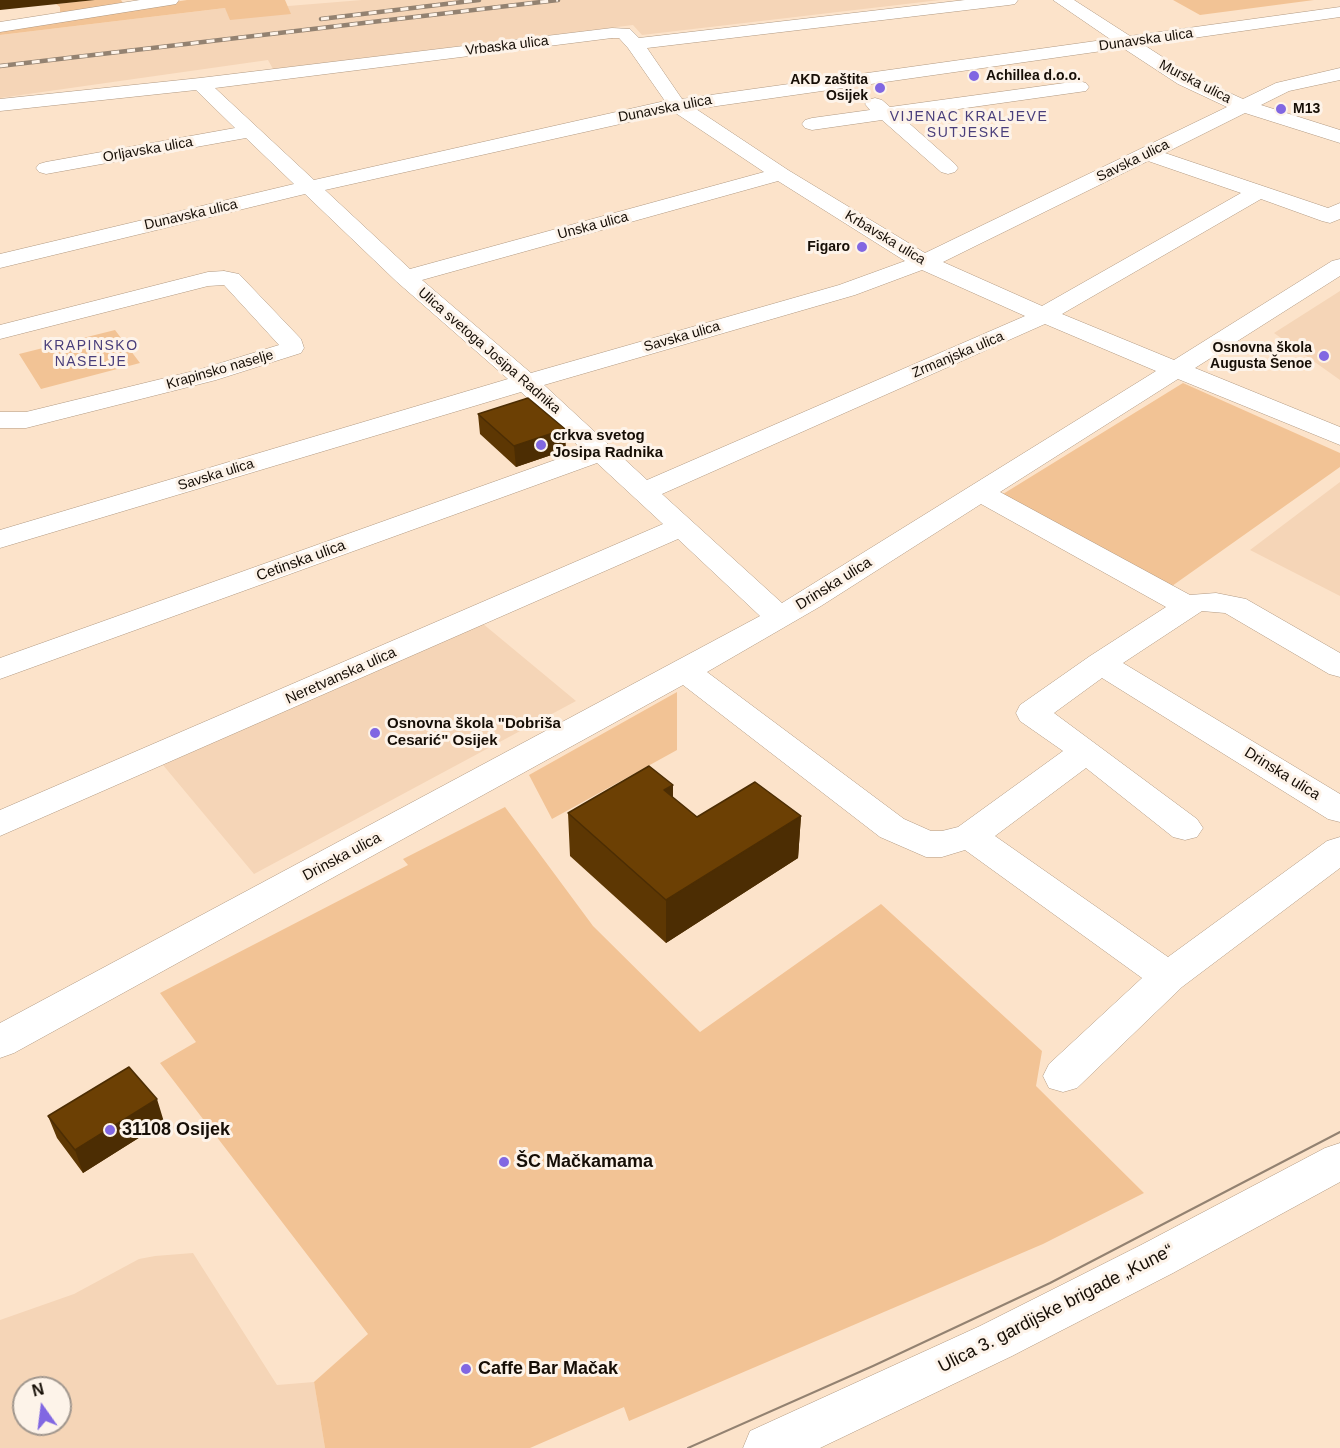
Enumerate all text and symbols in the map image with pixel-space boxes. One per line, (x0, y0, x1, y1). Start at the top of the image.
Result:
street label: Dunavska ulica (1098, 25, 1194, 55)
street label: Vrbaska ulica (465, 33, 549, 59)
street label: Murska ulica (1156, 57, 1234, 107)
place label: Achillea d.o.o. (986, 68, 1081, 84)
marker: Achillea d.o.o. (967, 69, 981, 83)
place label: AKD zaštita Osijek (790, 72, 868, 104)
marker: AKD zaštita Osijek (873, 81, 887, 95)
street label: Dunavska ulica (617, 92, 713, 126)
place label: M13 (1293, 101, 1320, 117)
marker: M13 (1274, 102, 1288, 116)
district label: VIJENAC KRALJEVE SUTJESKE (890, 109, 1048, 142)
street label: Orljavska ulica (102, 134, 194, 166)
street label: Savska ulica (1094, 136, 1172, 186)
street label: Dunavska ulica (143, 196, 239, 234)
street label: Krbavska ulica (842, 207, 928, 269)
street label: Unska ulica (556, 209, 630, 243)
place label: Figaro (807, 239, 850, 255)
marker: Figaro (855, 240, 869, 254)
street label: Ulica svetoga Josipa Radnika (414, 284, 564, 418)
street label: Savska ulica (642, 318, 722, 356)
street label: Zrmanjska ulica (910, 328, 1006, 382)
district label: KRAPINSKO NASELJE (43, 338, 139, 370)
place label: Osnovna škola Augusta Šenoe (1210, 340, 1312, 372)
street label: Krapinsko naselje (165, 347, 275, 393)
marker: Osnovna škola Augusta Šenoe (1317, 349, 1331, 363)
place label: crkva svetog Josipa Radnika (553, 427, 663, 462)
marker: crkva svetog Josipa Radnika (534, 438, 548, 452)
street label: Savska ulica (176, 455, 256, 495)
street label: Cetinska ulica (254, 537, 348, 585)
street label: Drinska ulica (793, 554, 875, 614)
street label: Neretvanska ulica (283, 644, 399, 708)
place label: Osnovna škola "Dobriša Cesarić" Osijek (387, 715, 561, 750)
marker: Osnovna škola "Dobriša Cesarić" Osijek (368, 726, 382, 740)
street label: Drinska ulica (1241, 744, 1323, 804)
street label: Drinska ulica (300, 829, 384, 885)
place label: 31108 Osijek (122, 1119, 230, 1141)
marker: 31108 Osijek (103, 1123, 117, 1137)
place label: ŠC Mačkamama (516, 1151, 653, 1173)
marker: ŠC Mačkamama (497, 1155, 511, 1169)
street label: Ulica 3. gardijske brigade „Kune“ (935, 1240, 1177, 1378)
place label: Caffe Bar Mačak (478, 1358, 618, 1380)
marker: Caffe Bar Mačak (459, 1362, 473, 1376)
north arrow (12, 1376, 72, 1436)
text: N (30, 1380, 46, 1400)

